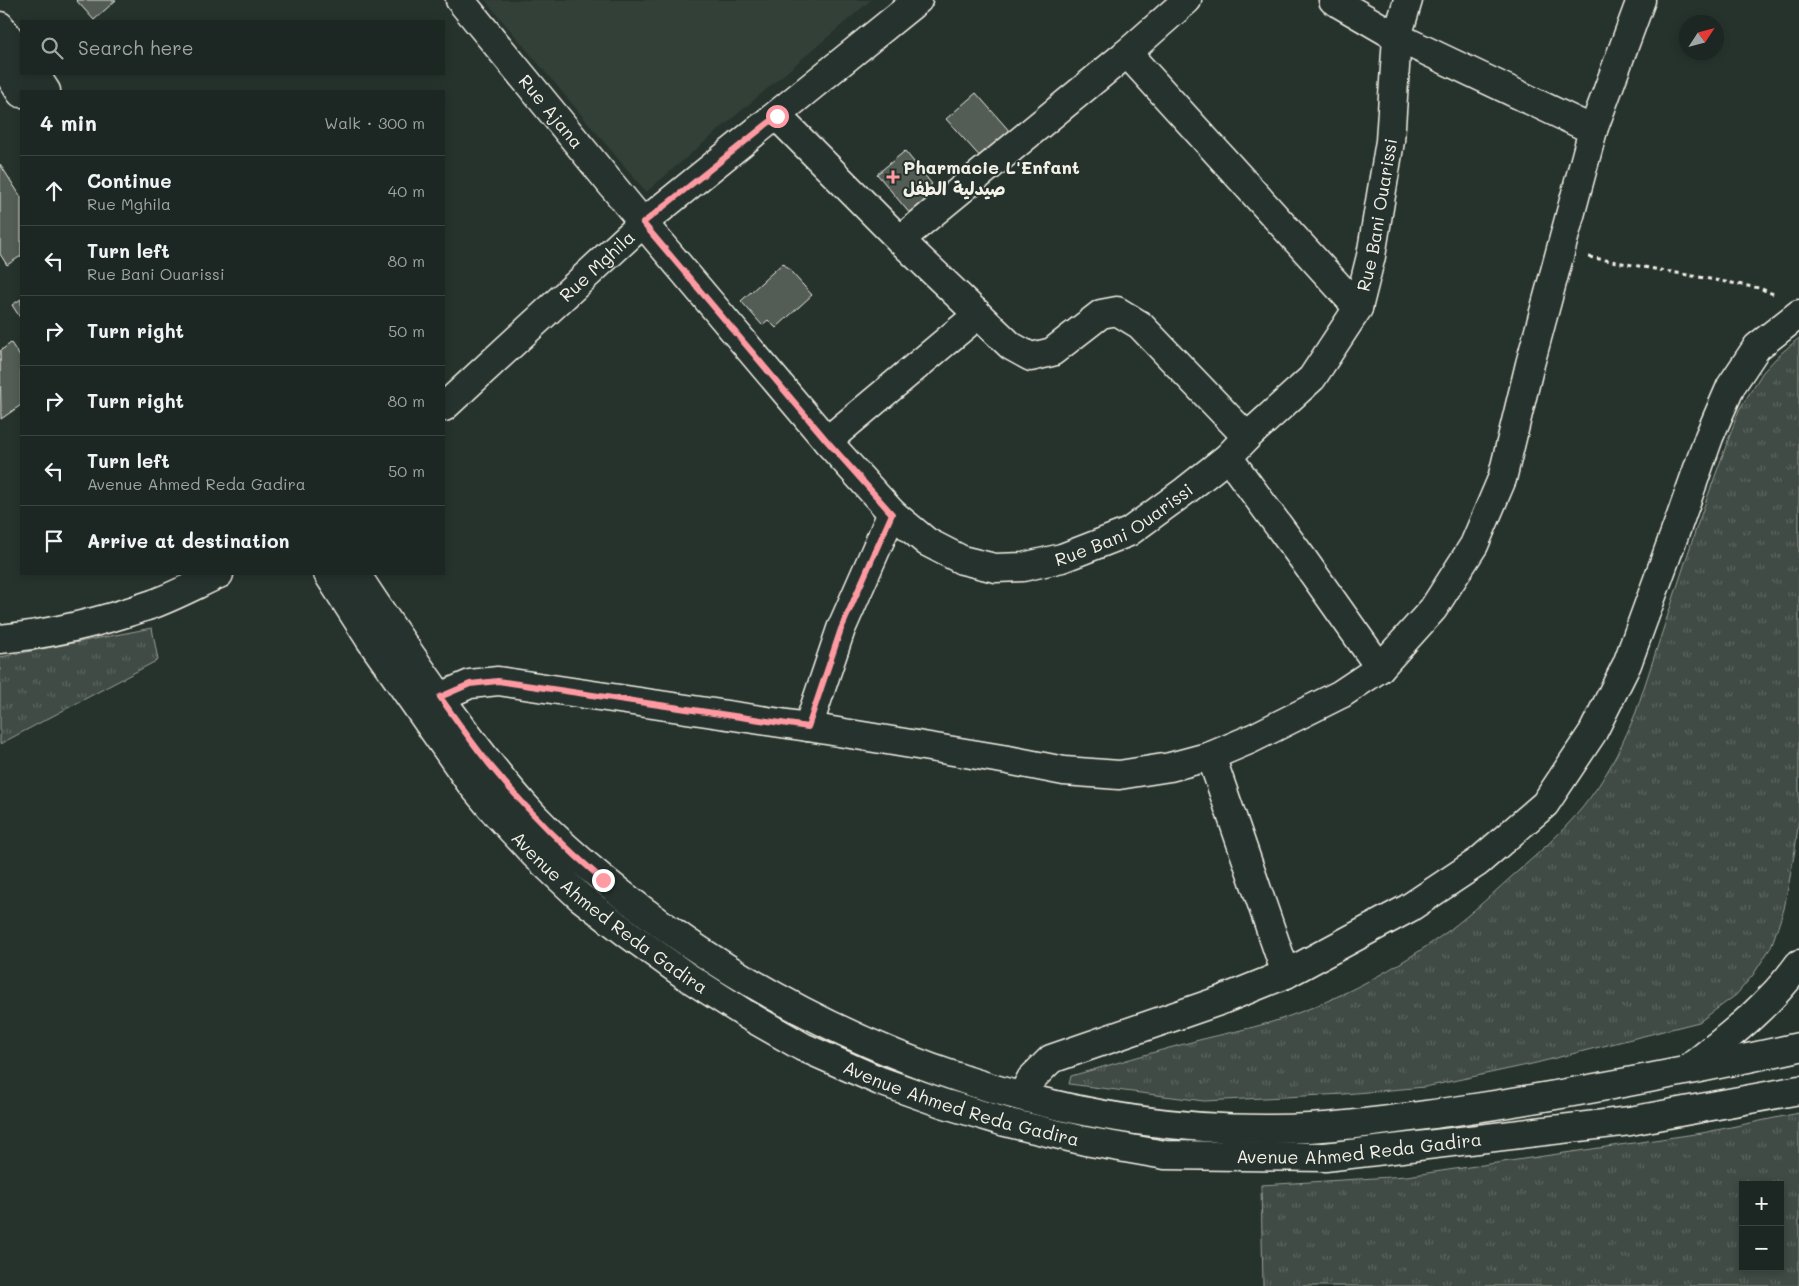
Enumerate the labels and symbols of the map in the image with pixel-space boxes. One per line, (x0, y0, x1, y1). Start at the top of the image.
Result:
north arrow (1679, 15, 1724, 60)
street label: Rue Ajana (514, 69, 589, 153)
route start (766, 105, 789, 128)
street label: Rue Bani Ouarissi (1351, 137, 1402, 294)
place label: Pharmacie L'Enfant صيدلية الطفل (903, 155, 1080, 200)
marker: Pharmacie L'Enfant صيدلية الطفل (887, 171, 899, 183)
street label: Rue Mghila (554, 225, 640, 307)
street label: Rue Bani Ouarissi (1052, 477, 1198, 571)
street label: Avenue Ahmed Reda Gadira (507, 826, 712, 999)
route end (592, 869, 615, 892)
street label: Avenue Ahmed Reda Gadira (840, 1054, 1082, 1151)
street label: Avenue Ahmed Reda Gadira (1236, 1127, 1483, 1169)

